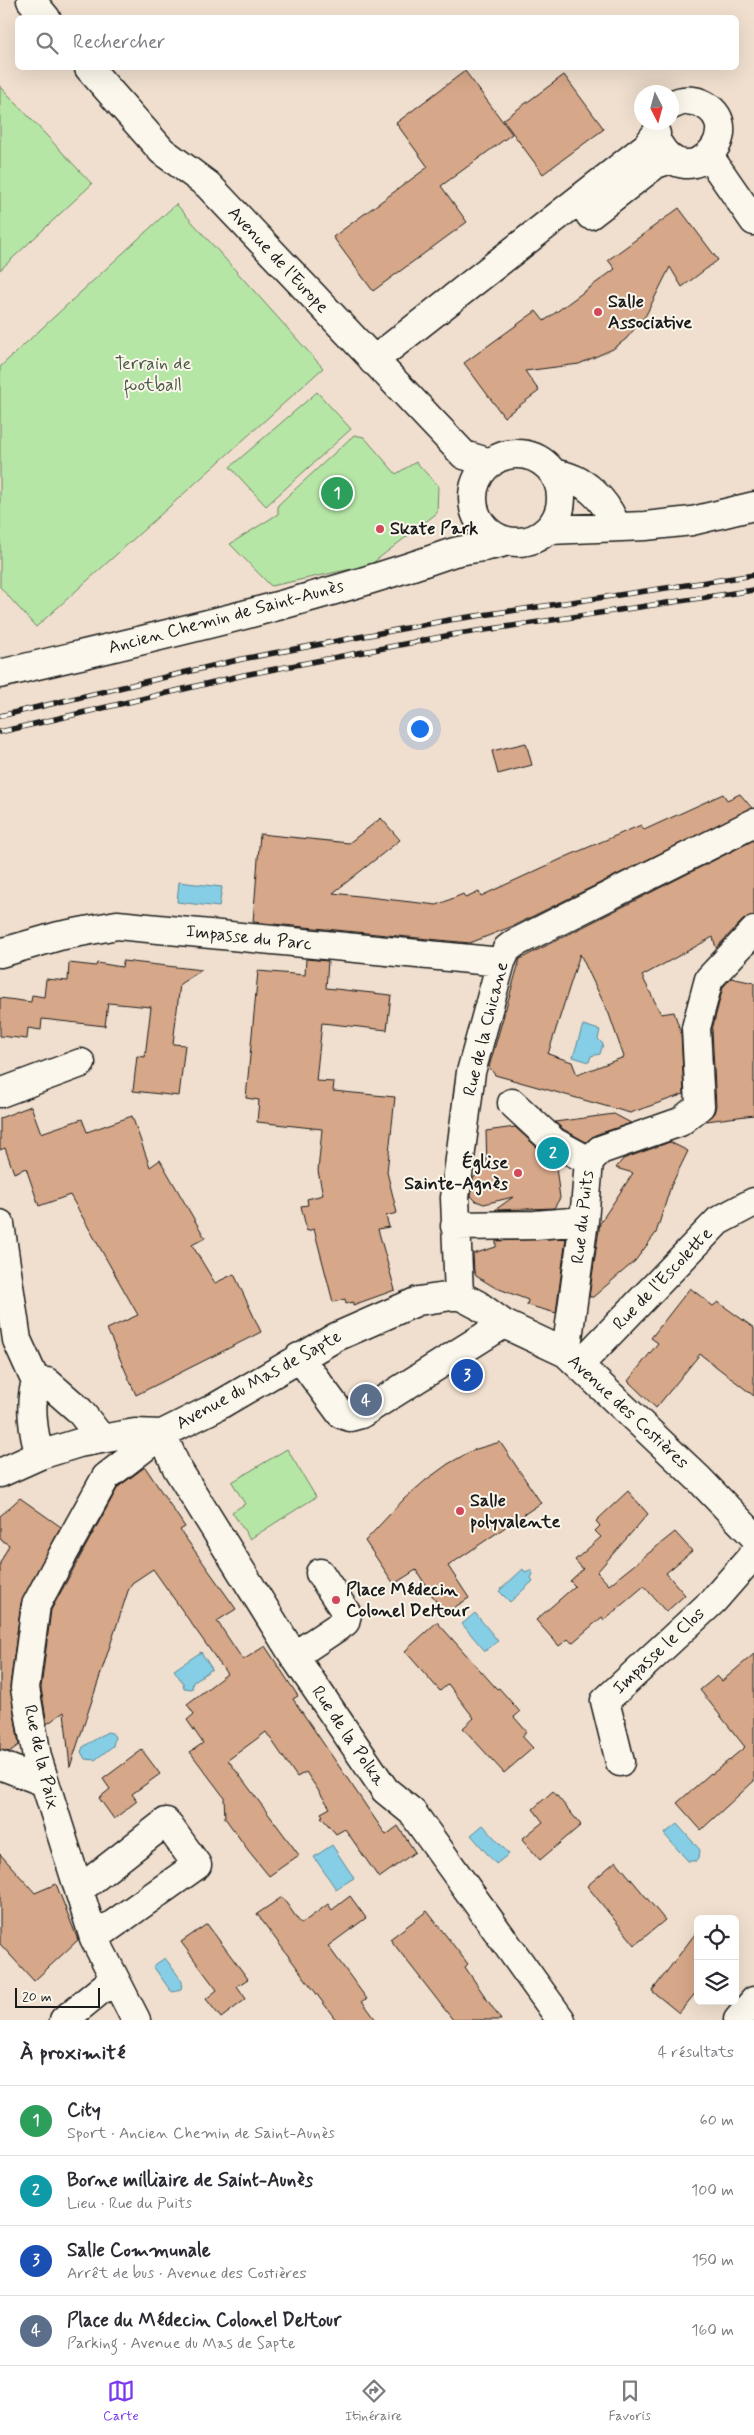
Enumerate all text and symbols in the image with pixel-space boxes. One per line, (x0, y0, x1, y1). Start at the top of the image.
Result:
search box (15, 15, 739, 70)
icon: search (33, 29, 61, 57)
text: Rechercher (73, 30, 165, 55)
north arrow (634, 85, 679, 130)
street label: Avenue de l'Europe (222, 201, 334, 319)
place label: Salle Associative (608, 290, 692, 335)
marker: Salle Associative (592, 306, 604, 318)
park label: Terrain de football (115, 352, 191, 399)
pin: 1 (321, 474, 353, 512)
place label: Skate Park (390, 517, 478, 541)
marker: Skate Park (374, 523, 386, 535)
street label: Ancien Chemin de Saint-Aunès (106, 574, 347, 660)
your location (407, 716, 433, 742)
street label: Impasse du Parc (185, 919, 313, 957)
street label: Rue de la Chicane (458, 959, 514, 1099)
pin: 2 (537, 1134, 569, 1172)
place label: Église Sainte-Agnès (404, 1150, 508, 1196)
marker: Église Sainte-Agnès (512, 1167, 524, 1179)
street label: Rue du Puits (566, 1169, 600, 1265)
street label: Rue de l'Escolette (608, 1222, 718, 1336)
street label: Avenue du Mas de Sapte (172, 1324, 346, 1436)
street label: Avenue des Costières (562, 1350, 694, 1474)
pin: 3 (451, 1356, 483, 1394)
pin: 4 (350, 1381, 382, 1419)
place label: Salle polyvalente (470, 1489, 560, 1534)
marker: Salle polyvalente (454, 1505, 466, 1517)
place label: Place Médecin Colonel Deltour (346, 1578, 470, 1623)
marker: Place Médecin Colonel Deltour (330, 1594, 342, 1606)
street label: Impasse le Clos (608, 1602, 710, 1700)
street label: Rue de la Polka (306, 1681, 391, 1791)
street label: Rue de la Paix (17, 1702, 65, 1812)
map controls (694, 1915, 739, 2005)
button: locate (694, 1915, 739, 1960)
button: layers (694, 1960, 739, 2005)
scale bar (15, 1985, 100, 2008)
text: 20 m (22, 1988, 52, 2006)
text: À proximité (20, 2039, 126, 2067)
text: 4 résultats (658, 2042, 734, 2063)
text: City (67, 2098, 101, 2123)
text: 1 (32, 2110, 40, 2131)
text: 60 m (700, 2110, 734, 2131)
text: Sport · Ancien Chemin de Saint-Aunès (67, 2123, 335, 2144)
text: Borne milliaire de Saint-Aunès (67, 2168, 313, 2193)
text: 2 (32, 2180, 40, 2201)
text: 100 m (691, 2180, 734, 2201)
text: Lieu · Rue du Puits (67, 2193, 192, 2214)
text: Salle Communale (67, 2238, 211, 2263)
text: 3 (32, 2250, 40, 2271)
text: 150 m (692, 2250, 734, 2271)
text: Arrêt de bus · Avenue des Costières (67, 2263, 307, 2284)
text: Place du Médecin Colonel Deltour (67, 2308, 341, 2333)
text: 4 (31, 2320, 41, 2341)
text: 160 m (691, 2320, 734, 2341)
text: Parking · Avenue du Mas de Sapte (67, 2333, 296, 2354)
tab: Carte (103, 2377, 139, 2425)
tab: Itinéraire (345, 2377, 402, 2425)
tab: Favoris (608, 2377, 651, 2425)

